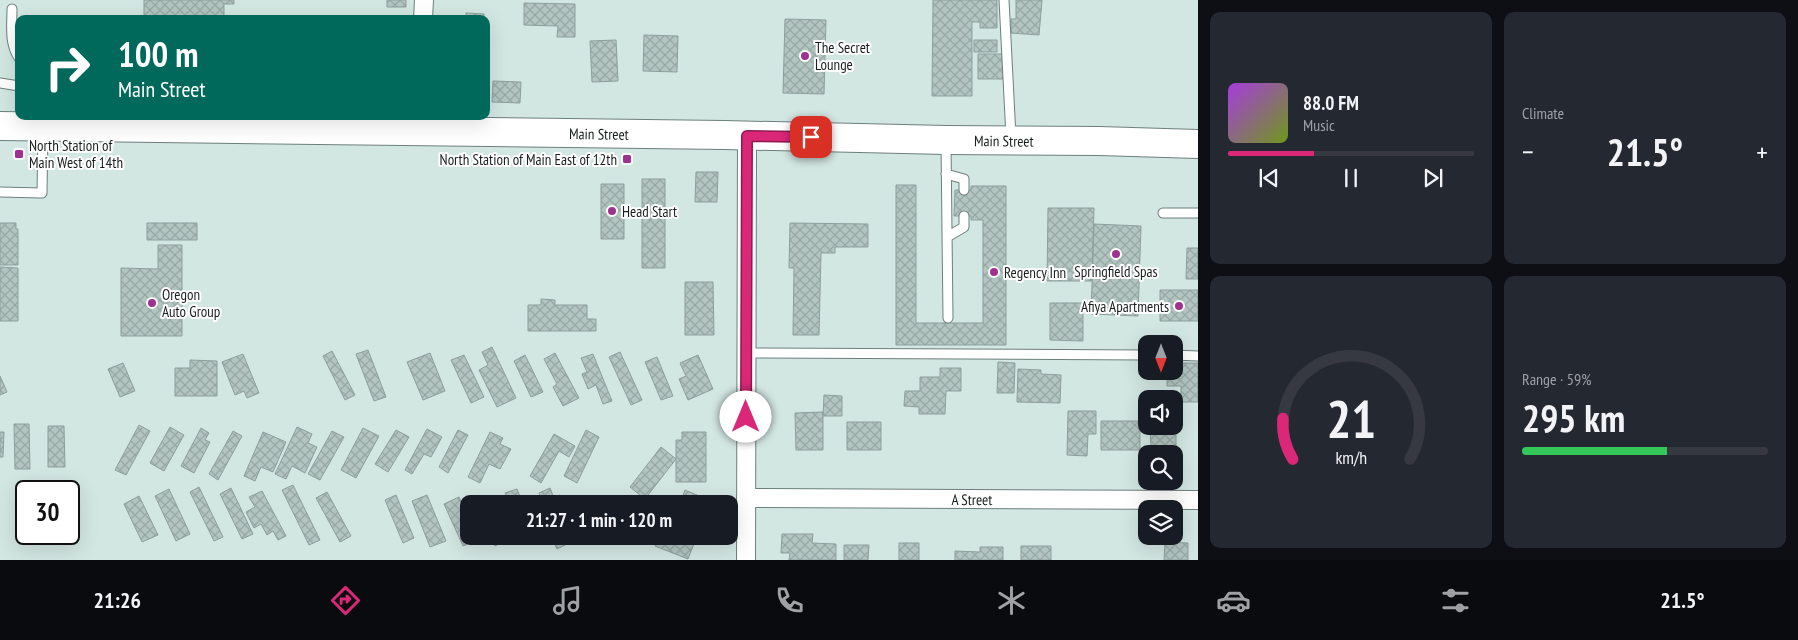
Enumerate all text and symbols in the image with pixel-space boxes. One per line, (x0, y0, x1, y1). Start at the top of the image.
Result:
text: 100 m (118, 31, 199, 77)
icon: right (35, 35, 100, 100)
place label: The Secret Lounge (815, 38, 870, 74)
marker: The Secret Lounge (799, 50, 811, 62)
text: Main Street (118, 75, 205, 103)
text: 88.0 FM (1303, 91, 1359, 115)
text: Climate (1522, 103, 1564, 123)
text: Music (1303, 115, 1335, 135)
pin (790, 116, 832, 158)
icon: arrive (797, 123, 825, 151)
street label: Main Street (569, 124, 629, 143)
text: 21.5° (1607, 127, 1683, 176)
street label: Main Street (974, 131, 1034, 150)
text: − (1522, 133, 1534, 170)
text: + (1756, 133, 1768, 170)
place label: North Station of Main West of 14th (29, 136, 123, 172)
marker: North Station of Main West of 14th (13, 148, 25, 160)
place label: North Station of Main East of 12th (440, 150, 617, 169)
marker: North Station of Main East of 12th (621, 153, 633, 165)
icon: previous (1255, 164, 1283, 192)
icon: pause (1337, 164, 1365, 192)
icon: next (1419, 164, 1447, 192)
place label: Head Start (622, 202, 677, 221)
marker: Head Start (606, 205, 618, 217)
marker: Springfield Spas (1110, 248, 1122, 260)
place label: Springfield Spas (1074, 262, 1158, 281)
place label: Regency Inn (1004, 263, 1066, 282)
marker: Regency Inn (988, 266, 1000, 278)
place label: Oregon Auto Group (162, 285, 220, 321)
marker: Oregon Auto Group (146, 297, 158, 309)
place label: Afiya Apartments (1081, 297, 1169, 316)
marker: Afiya Apartments (1173, 300, 1185, 312)
north arrow (1138, 335, 1182, 380)
map controls (1138, 335, 1183, 545)
text: Range · 59% (1522, 369, 1591, 389)
text: 21 (1326, 385, 1376, 452)
position arrow (719, 390, 771, 442)
button: sound (1138, 390, 1183, 435)
text: 295 km (1522, 393, 1625, 442)
button: search (1138, 445, 1183, 490)
text: km/h (1335, 446, 1367, 469)
speed limit sign: 30 (15, 480, 80, 545)
street label: A Street (952, 489, 992, 509)
button: layers (1138, 500, 1183, 545)
text: 21:27 · 1 min · 120 m (526, 508, 672, 532)
icon: directions (328, 583, 363, 618)
icon: music (550, 583, 585, 618)
icon: phone (772, 583, 807, 618)
icon: climate (994, 583, 1029, 618)
icon: car (1216, 583, 1251, 618)
icon: filters (1438, 583, 1473, 618)
text: 21:26 (94, 586, 141, 614)
text: 21.5° (1660, 586, 1704, 614)

